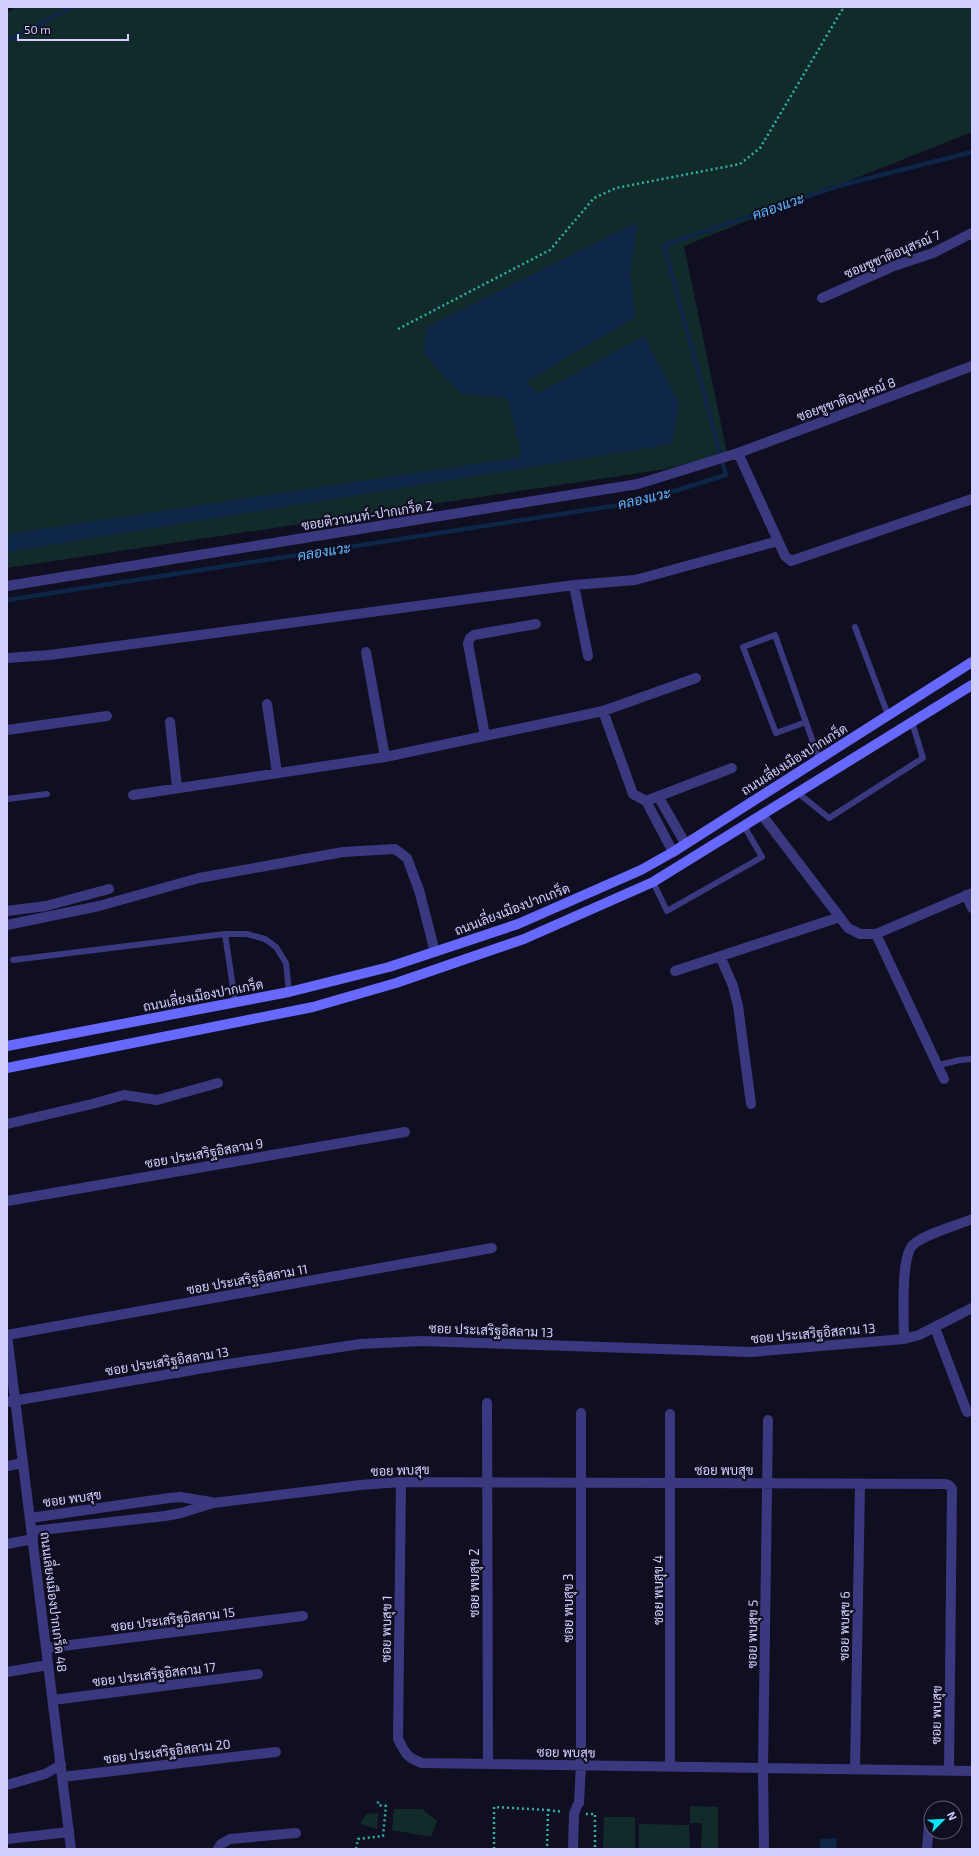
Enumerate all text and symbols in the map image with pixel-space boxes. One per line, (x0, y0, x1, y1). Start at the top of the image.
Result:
scale bar (18, 16, 128, 42)
text: 50 m (24, 22, 51, 36)
water label: คลองแวะ (750, 189, 807, 223)
street label: ซอยชูชาติอนุสรณ์ 7 (841, 225, 944, 283)
street label: ซอยชูชาติอนุสรณ์ 8 (794, 373, 898, 426)
water label: คลองแวะ (616, 484, 673, 512)
street label: ซอยติวานนท์-ปากเกร็ด 2 (300, 496, 434, 533)
water label: คลองแวะ (296, 538, 352, 564)
street label: ถนนเลี่ยงเมืองปากเกร็ด (736, 716, 850, 798)
street label: ถนนเลี่ยงเมืองปากเกร็ด (451, 876, 572, 938)
street label: ถนนเลี่ยงเมืองปากเกร็ด (141, 972, 265, 1015)
street label: ซอย ประเสริฐอิสลาม 9 (144, 1135, 265, 1172)
street label: ซอย ประเสริฐอิสลาม 11 (185, 1260, 309, 1299)
street label: ซอย ประเสริฐอิสลาม 13 (428, 1320, 554, 1341)
street label: ซอย ประเสริฐอิสลาม 13 (750, 1320, 876, 1347)
street label: ซอย ประเสริฐอิสลาม 13 (104, 1343, 230, 1380)
street label: ซอย พบสุข (370, 1461, 430, 1481)
street label: ซอย พบสุข (695, 1462, 753, 1480)
street label: ซอย พบสุข (42, 1486, 103, 1512)
street label: ถนนเลี่ยงเมืองปากเกร็ด 48 (37, 1530, 75, 1673)
street label: ซอย พบสุข 2 (466, 1548, 484, 1618)
street label: ซอย พบสุข 4 (650, 1555, 668, 1625)
street label: ซอย พบสุข 3 (560, 1573, 578, 1643)
street label: ซอย พบสุข 6 (835, 1591, 855, 1661)
street label: ซอย พบสุข 1 (377, 1595, 397, 1663)
street label: ซอย พบสุข 5 (743, 1599, 763, 1669)
street label: ซอย ประเสริฐอิสลาม 15 (110, 1603, 236, 1636)
street label: ซอย ประเสริฐอิสลาม 17 (91, 1658, 217, 1691)
street label: ซอย พบสุข (927, 1685, 947, 1745)
street label: ซอย ประเสริฐอิสลาม 20 (103, 1735, 231, 1768)
street label: ซอย พบสุข (536, 1743, 596, 1763)
north arrow (923, 1800, 963, 1840)
text: N (945, 1809, 960, 1822)

